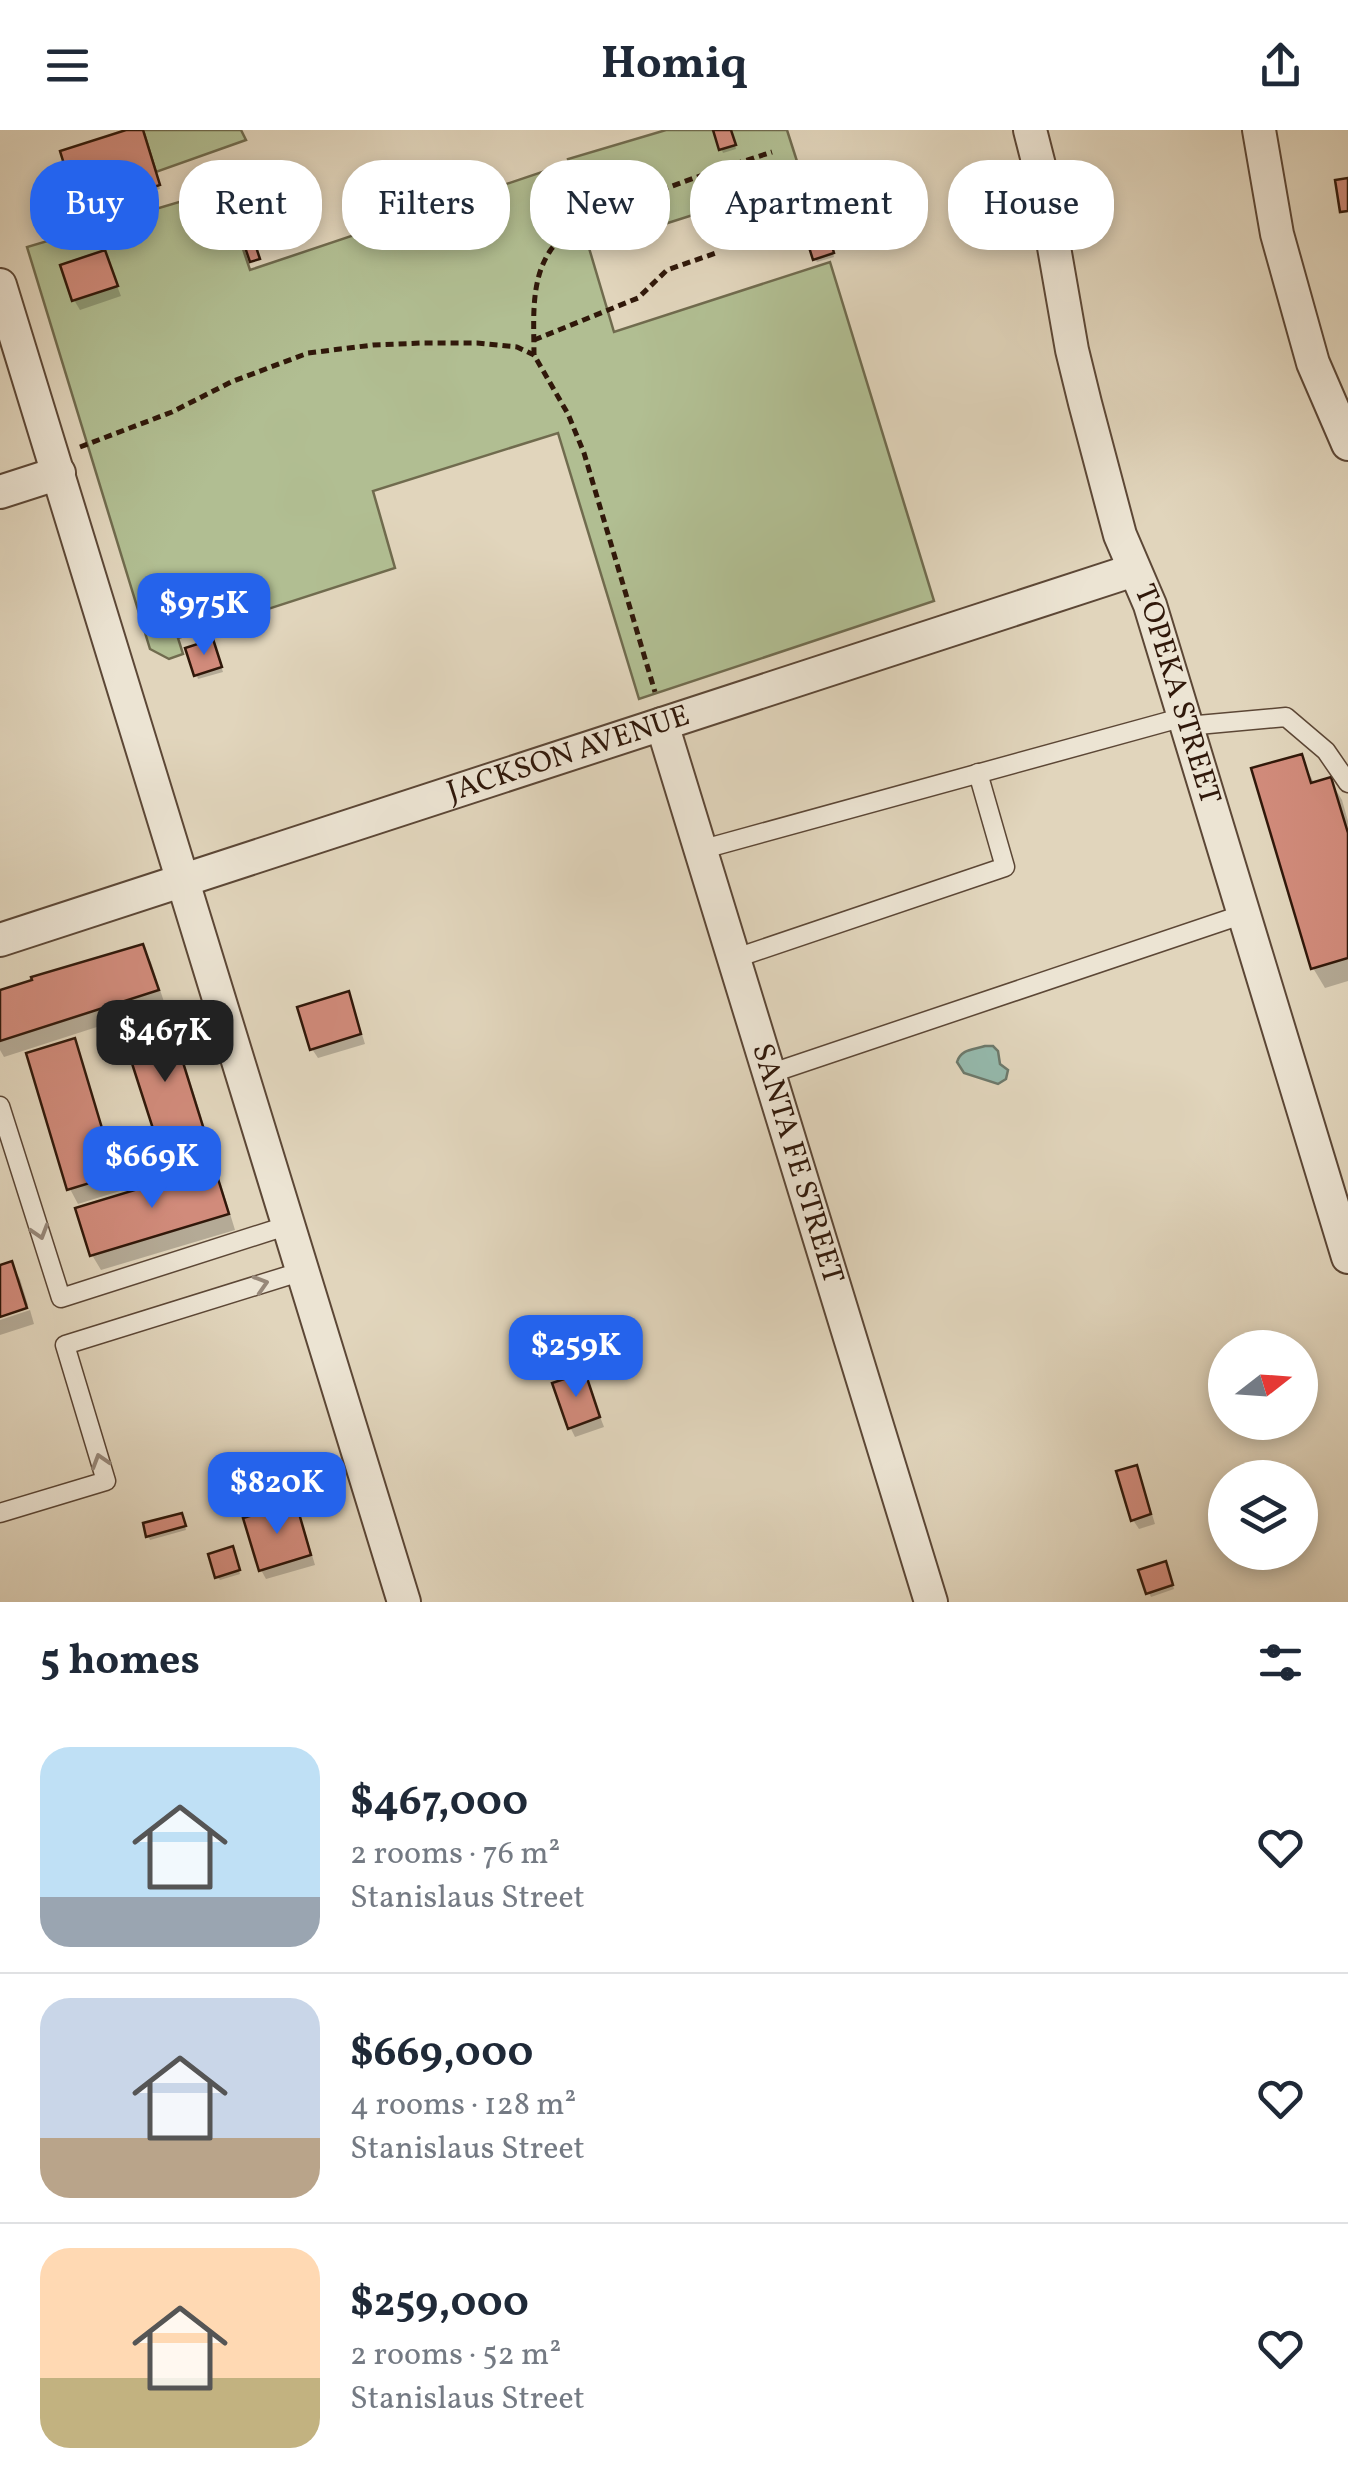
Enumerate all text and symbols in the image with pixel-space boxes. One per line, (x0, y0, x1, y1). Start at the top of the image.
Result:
text: Homiq (601, 34, 747, 97)
icon: menu (40, 38, 95, 93)
icon: share (1253, 38, 1308, 93)
chip: Buy (30, 160, 159, 250)
chip: Rent (179, 160, 322, 250)
chip: Filters (342, 160, 510, 250)
chip: New (530, 160, 670, 250)
chip: Apartment (690, 160, 928, 250)
chip: House (948, 160, 1114, 250)
pin: $975K (134, 573, 274, 658)
street label: TOPEKA STREET (1123, 578, 1230, 810)
text: $975K (159, 583, 249, 627)
street label: JACKSON AVENUE (442, 695, 695, 814)
pin: $467K (95, 1000, 235, 1085)
text: $467K (118, 1010, 212, 1054)
street label: SANTA FE STREET (740, 1039, 853, 1289)
pin: $669K (82, 1126, 222, 1211)
text: $669K (105, 1136, 199, 1180)
one-way arrow (28, 1223, 49, 1240)
one-way arrow (251, 1275, 268, 1296)
pin: $259K (506, 1315, 646, 1400)
text: $259K (531, 1325, 621, 1369)
north arrow (1208, 1330, 1318, 1440)
map controls (1208, 1330, 1318, 1570)
pin: $820K (207, 1452, 347, 1537)
one-way arrow (91, 1453, 112, 1470)
button: layers (1208, 1460, 1318, 1570)
text: $820K (230, 1462, 324, 1506)
text: 5 homes (40, 1633, 200, 1692)
icon: filters (1253, 1635, 1308, 1690)
text: $467,000 (350, 1774, 528, 1833)
icon: home (120, 1787, 240, 1907)
icon: heart (1253, 1820, 1308, 1875)
text: 2 rooms · 76 m² (350, 1833, 560, 1877)
text: Stanislaus Street (350, 1877, 585, 1921)
text: $669,000 (350, 2025, 533, 2084)
icon: home (120, 2038, 240, 2158)
icon: heart (1253, 2071, 1308, 2126)
text: 4 rooms · 128 m² (350, 2084, 576, 2128)
text: Stanislaus Street (350, 2128, 585, 2172)
text: $259,000 (350, 2275, 529, 2334)
icon: home (120, 2288, 240, 2408)
icon: heart (1253, 2321, 1308, 2376)
text: 2 rooms · 52 m² (350, 2334, 561, 2378)
text: Stanislaus Street (350, 2378, 585, 2422)

